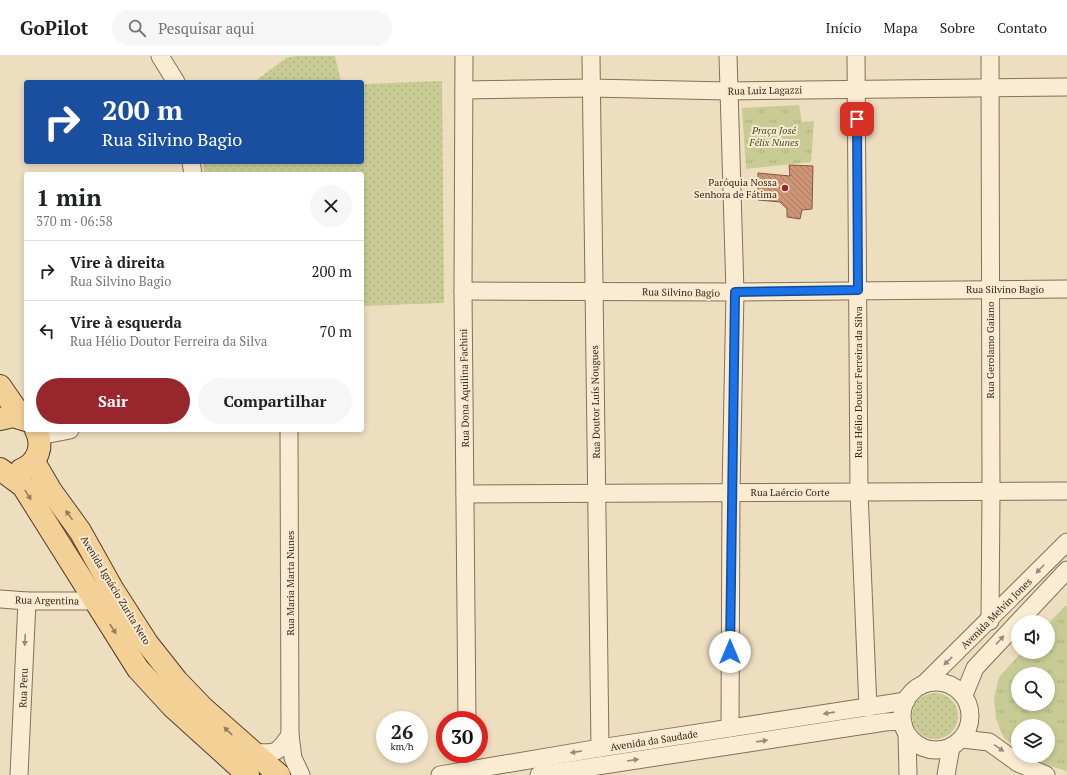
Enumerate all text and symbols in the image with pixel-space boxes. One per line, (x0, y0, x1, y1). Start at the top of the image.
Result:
search box (112, 10, 392, 46)
text: GoPilot (20, 15, 88, 40)
icon: search (126, 17, 148, 39)
text: Pesquisar aqui (158, 18, 255, 38)
text: Início (826, 18, 862, 37)
text: Mapa (884, 18, 918, 37)
text: Sobre (940, 18, 975, 37)
text: Contato (997, 18, 1047, 37)
street label: Rua Luiz Lagazzi (728, 83, 802, 98)
text: 200 m (102, 91, 183, 128)
icon: right (36, 96, 88, 148)
pin (840, 102, 874, 136)
icon: arrive (846, 108, 868, 130)
park label: Praça José Félix Nunes (748, 124, 799, 149)
text: Rua Silvino Bagio (102, 127, 242, 151)
place label: Paróquia Nossa Senhora de Fátima (694, 176, 777, 201)
text: 1 min (36, 181, 102, 213)
marker: Paróquia Nossa Senhora de Fátima (780, 183, 790, 193)
button: close (310, 185, 352, 227)
text: 370 m · 06:58 (36, 212, 113, 230)
text: Vire à direita (70, 252, 165, 272)
icon: right (36, 260, 58, 282)
text: 200 m (311, 261, 352, 281)
text: Rua Silvino Bagio (70, 272, 171, 290)
street label: Rua Silvino Bagio (966, 283, 1044, 296)
street label: Rua Silvino Bagio (642, 285, 721, 300)
street label: Rua Gerolamo Gaiano (984, 301, 997, 398)
street label: Rua Hélio Doutor Ferreira da Silva (852, 306, 865, 458)
text: Vire à esquerda (70, 312, 182, 332)
icon: left (36, 320, 58, 342)
text: 70 m (319, 321, 352, 341)
street label: Rua Dona Aquilina Fachini (457, 329, 472, 447)
text: Rua Hélio Doutor Ferreira da Silva (70, 332, 267, 350)
street label: Rua Doutor Luís Nougues (588, 345, 603, 459)
button: Sair (36, 378, 190, 424)
button: Compartilhar (198, 378, 352, 424)
street label: Rua Laércio Corte (751, 486, 829, 499)
one-way arrow (24, 490, 32, 500)
one-way arrow (64, 510, 73, 521)
street label: Rua Maria Marta Nunes (284, 531, 297, 635)
street label: Avenida Ignácio Zurita Neto (78, 533, 154, 648)
one-way arrow (1035, 564, 1045, 574)
street label: Avenida Melvin Jones (958, 575, 1035, 652)
street label: Rua Argentina (15, 593, 79, 608)
map controls (1011, 615, 1055, 763)
button: sound (1011, 615, 1055, 659)
one-way arrow (109, 623, 116, 634)
position arrow (709, 631, 751, 673)
one-way arrow (22, 634, 28, 647)
one-way arrow (996, 635, 1005, 646)
one-way arrow (943, 656, 953, 666)
button: search (1011, 667, 1055, 711)
street label: Rua Peru (16, 668, 31, 708)
one-way arrow (823, 710, 835, 716)
speed limit sign: 30 (436, 711, 488, 763)
text: 26 (391, 718, 413, 745)
button: layers (1011, 719, 1055, 763)
one-way arrow (224, 727, 233, 736)
street label: Avenida da Saudade (609, 727, 699, 754)
one-way arrow (756, 738, 768, 744)
text: km/h (390, 740, 414, 753)
one-way arrow (993, 744, 1004, 752)
one-way arrow (570, 749, 582, 755)
one-way arrow (627, 757, 639, 763)

